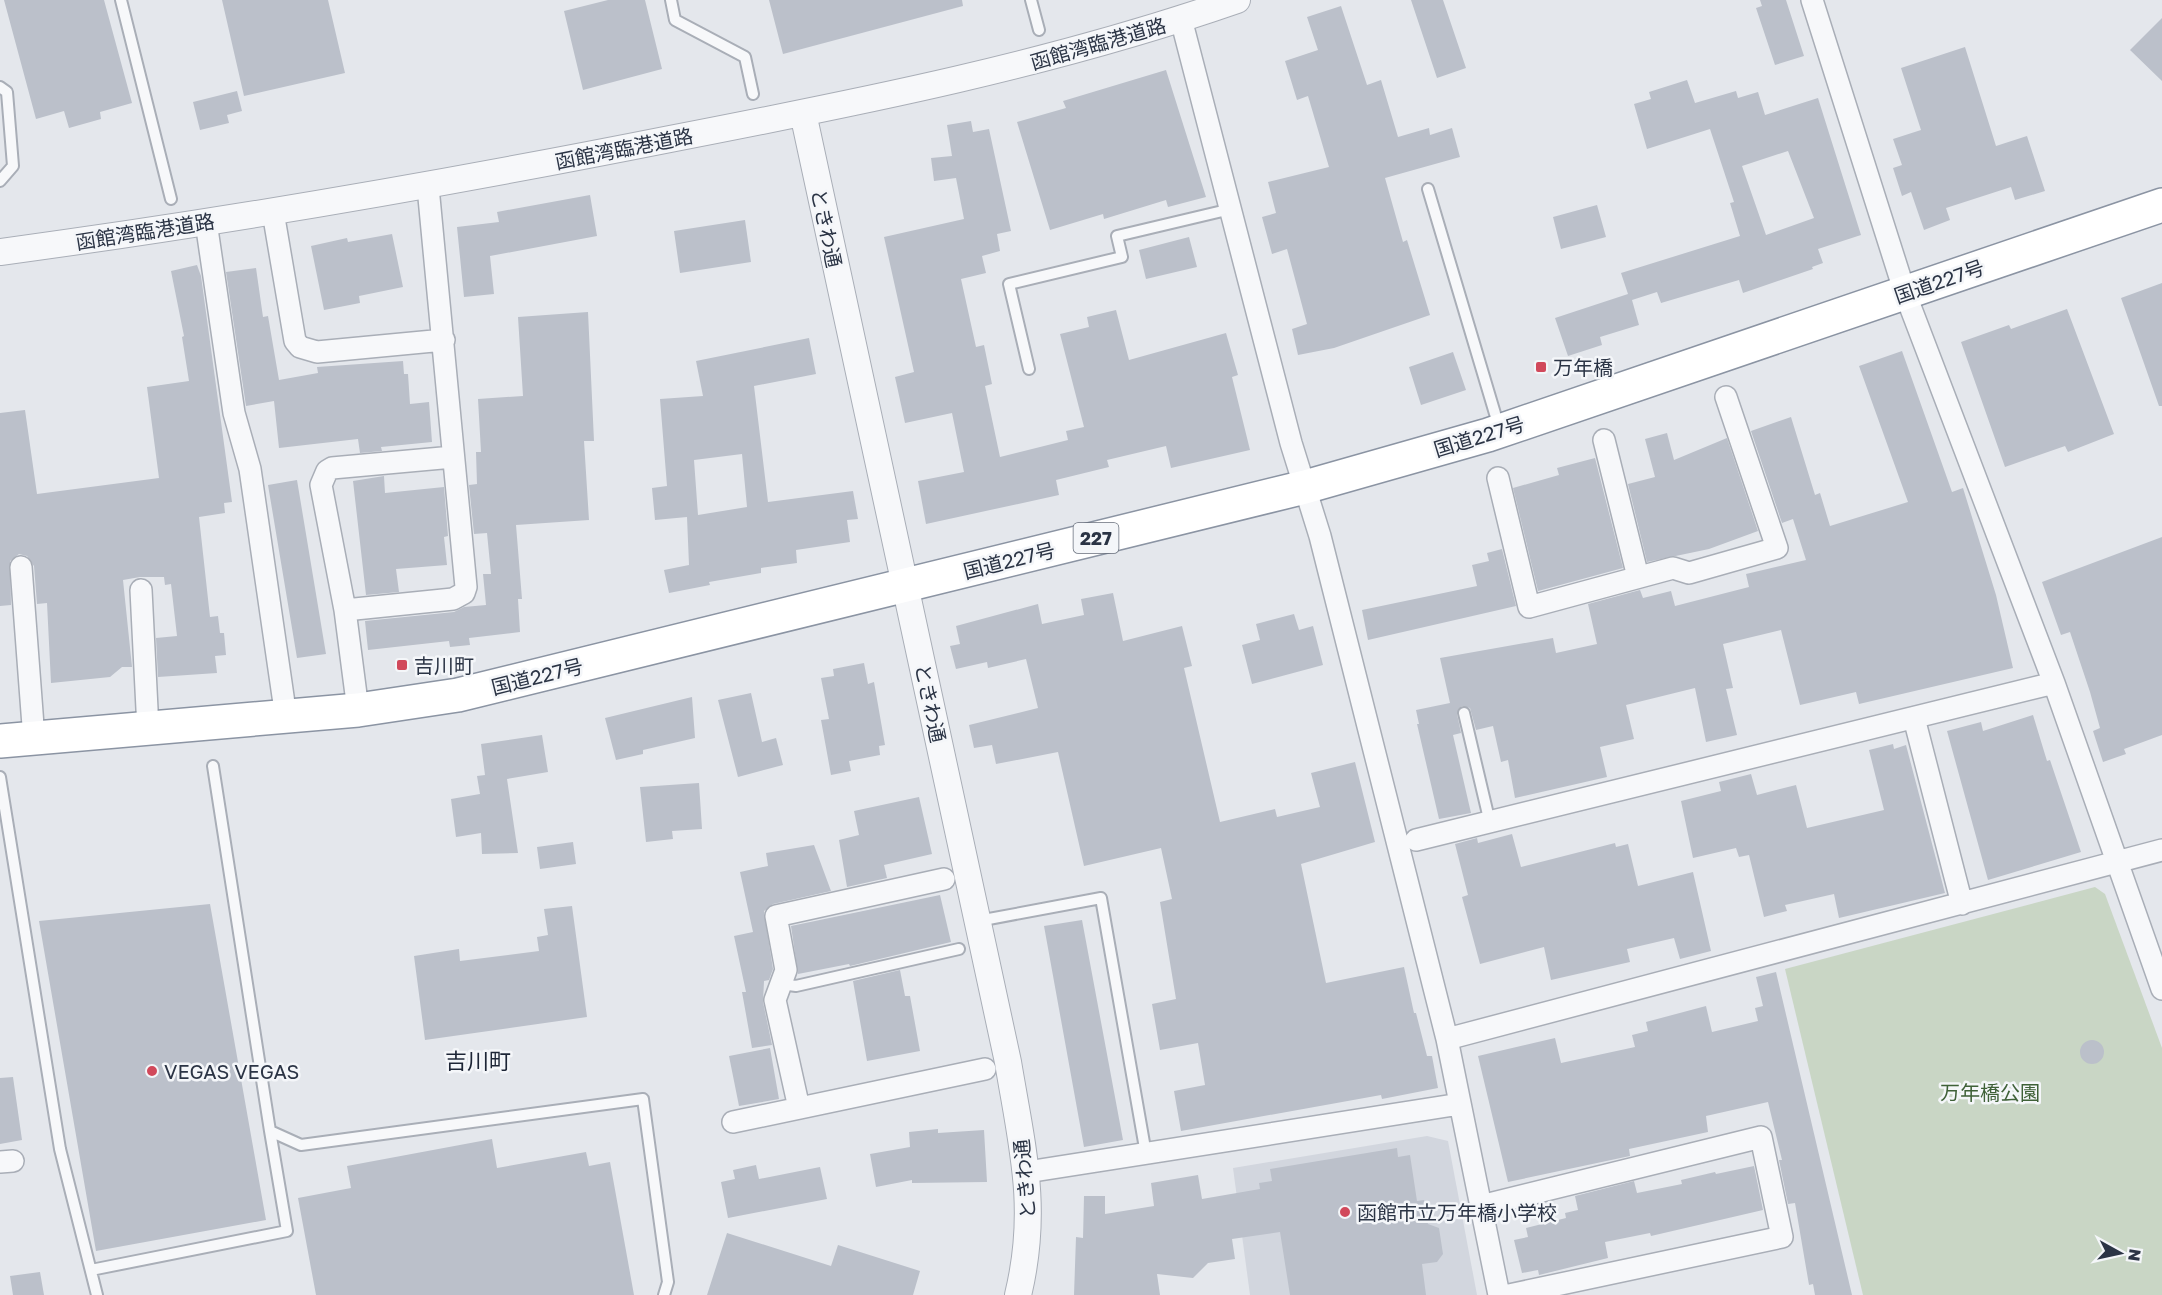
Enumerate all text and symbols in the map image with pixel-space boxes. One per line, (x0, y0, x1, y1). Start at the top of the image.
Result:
street label: 函館湾臨港道路 (1027, 12, 1169, 74)
street label: 函館湾臨港道路 (553, 123, 695, 173)
street label: ときわ通 (807, 186, 847, 270)
street label: 函館湾臨港道路 (74, 208, 216, 254)
street label: 国道227号 (1891, 254, 1987, 308)
place label: 万年橋 (1553, 355, 1613, 379)
marker: 万年橋 (1534, 360, 1548, 374)
street label: 国道227号 (1431, 411, 1527, 461)
road number: 227 (1074, 523, 1118, 553)
street label: 国道227号 (961, 537, 1057, 583)
place label: 吉川町 (414, 653, 474, 677)
street label: 国道227号 (489, 653, 585, 699)
marker: 吉川町 (395, 658, 409, 672)
street label: ときわ通 (911, 661, 951, 745)
district label: 吉川町 (445, 1047, 511, 1074)
place label: VEGAS VEGAS (164, 1059, 299, 1083)
marker: VEGAS VEGAS (145, 1064, 159, 1078)
park label: 万年橋公園 (1940, 1080, 2040, 1104)
street label: ときわ通 (1009, 1138, 1039, 1220)
place label: 函館市立万年橋小学校 (1357, 1200, 1557, 1224)
marker: 函館市立万年橋小学校 (1338, 1205, 1352, 1219)
north arrow (2090, 1223, 2150, 1283)
text: N (2124, 1248, 2146, 1263)

